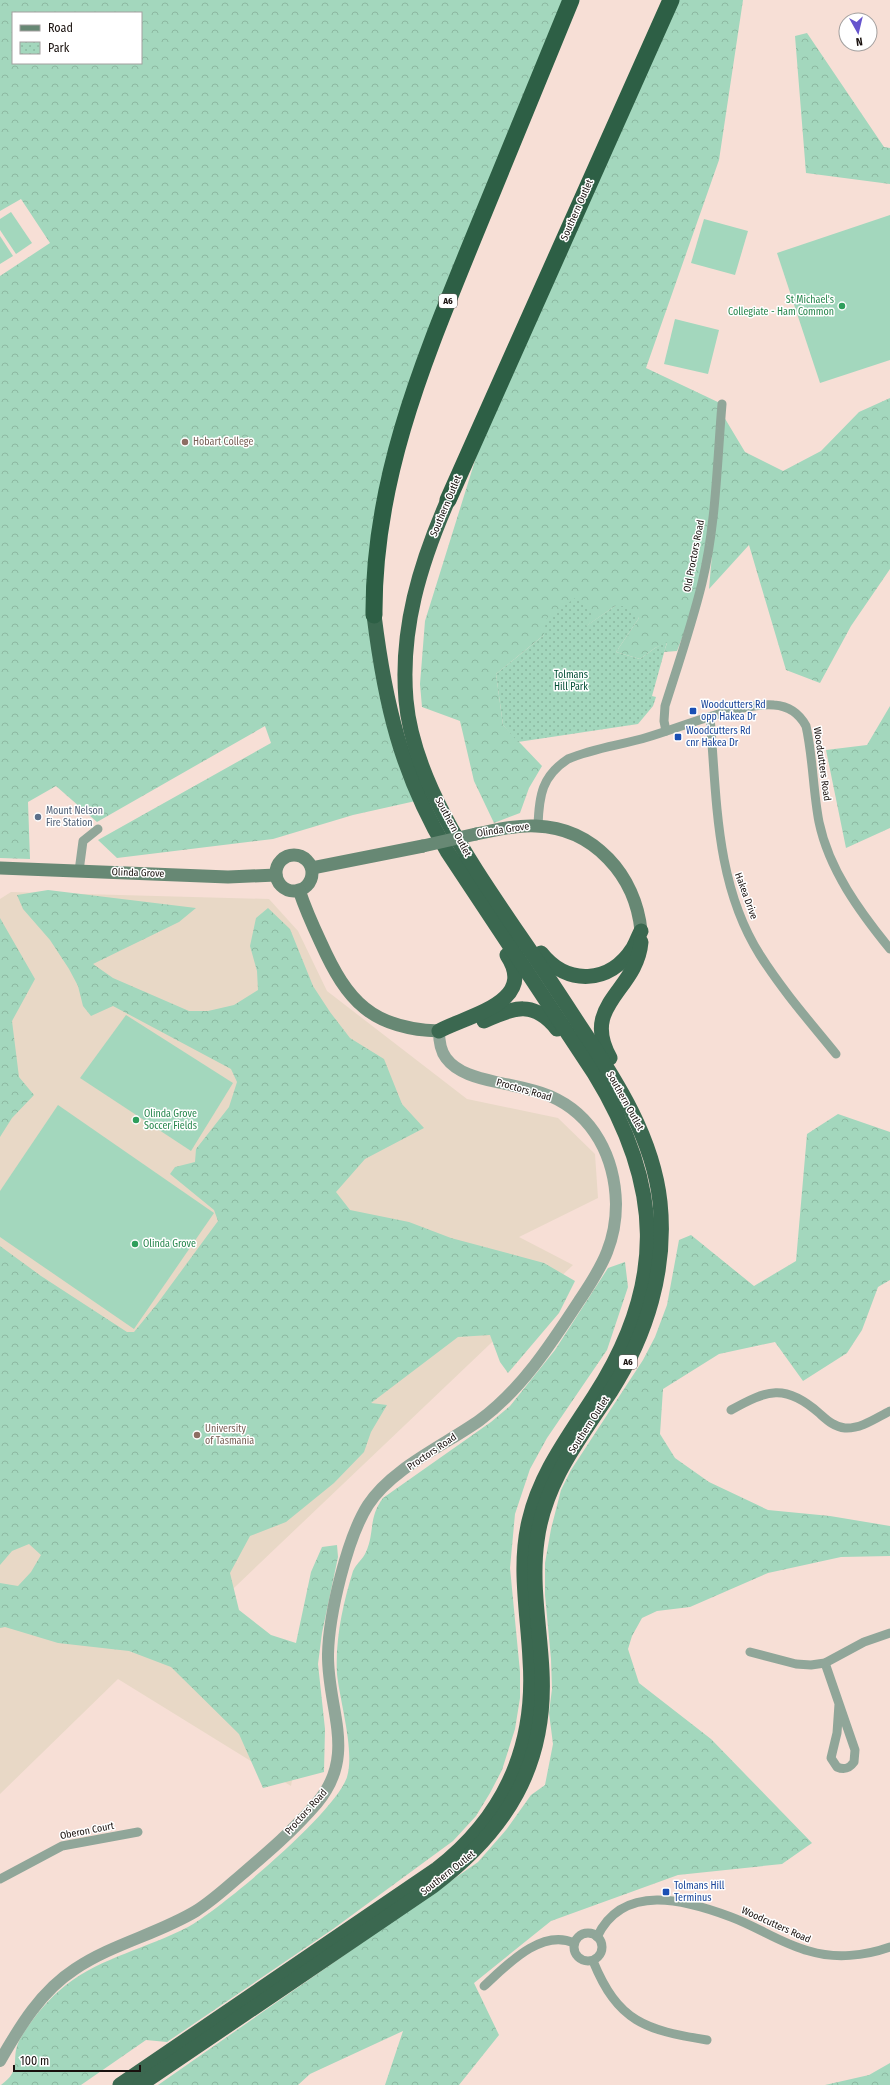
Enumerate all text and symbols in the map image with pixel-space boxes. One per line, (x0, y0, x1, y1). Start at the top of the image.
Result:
legend (12, 12, 142, 64)
north arrow (838, 12, 878, 52)
text: Road (48, 21, 73, 35)
text: N (855, 35, 863, 48)
text: Park (48, 41, 70, 55)
street label: Southern Outlet (558, 177, 596, 242)
road number: A6 (439, 294, 457, 308)
place label: St Michael's Collegiate - Ham Common (728, 294, 834, 318)
marker: St Michael's Collegiate - Ham Common (837, 301, 847, 311)
place label: Hobart College (193, 436, 253, 448)
marker: Hobart College (180, 437, 190, 447)
street label: Southern Outlet (428, 473, 465, 539)
street label: Old Proctors Road (681, 519, 707, 593)
park label: Tolmans Hill Park (554, 669, 588, 693)
place label: Woodcutters Rd opp Hakea Dr (701, 699, 766, 723)
marker: Woodcutters Rd opp Hakea Dr (688, 706, 698, 716)
place label: Woodcutters Rd cnr Hakea Dr (686, 725, 751, 749)
street label: Woodcutters Road (811, 726, 833, 802)
marker: Woodcutters Rd cnr Hakea Dr (673, 732, 683, 742)
street label: Southern Outlet (432, 795, 474, 859)
place label: Mount Nelson Fire Station (46, 805, 103, 829)
marker: Mount Nelson Fire Station (33, 812, 43, 822)
street label: Olinda Grove (476, 820, 530, 840)
street label: Olinda Grove (111, 866, 165, 880)
street label: Hakea Drive (732, 871, 760, 921)
street label: Southern Outlet (604, 1069, 646, 1133)
street label: Proctors Road (495, 1076, 553, 1104)
place label: Olinda Grove Soccer Fields (144, 1108, 197, 1132)
marker: Olinda Grove Soccer Fields (131, 1115, 141, 1125)
place label: Olinda Grove (143, 1238, 196, 1250)
marker: Olinda Grove (130, 1239, 140, 1249)
road number: A6 (619, 1355, 637, 1369)
street label: Southern Outlet (566, 1394, 612, 1456)
place label: University of Tasmania (205, 1423, 254, 1447)
marker: University of Tasmania (192, 1430, 202, 1440)
street label: Proctors Road (405, 1431, 459, 1473)
street label: Proctors Road (283, 1787, 329, 1837)
street label: Oberon Court (59, 1820, 116, 1842)
street label: Southern Outlet (418, 1848, 478, 1898)
place label: Tolmans Hill Terminus (674, 1880, 725, 1904)
marker: Tolmans Hill Terminus (661, 1887, 671, 1897)
street label: Woodcutters Road (739, 1904, 813, 1946)
scale bar (14, 2047, 140, 2073)
text: 100 m (20, 2054, 49, 2068)

